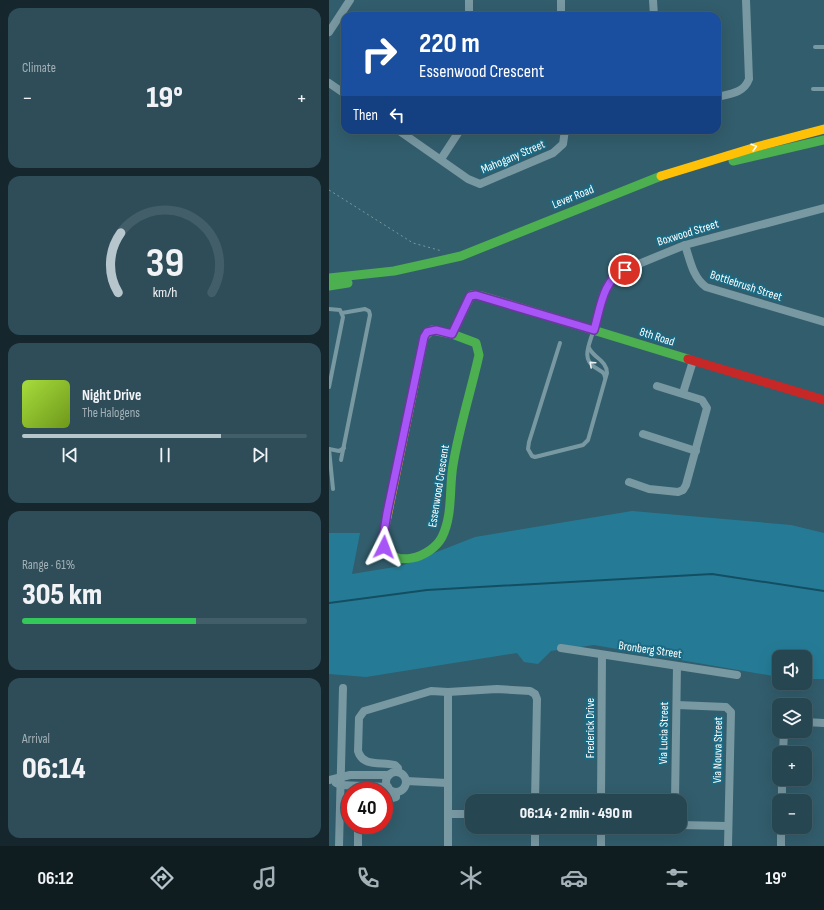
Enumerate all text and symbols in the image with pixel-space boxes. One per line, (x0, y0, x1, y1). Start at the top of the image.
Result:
text: 220 m (419, 27, 480, 60)
icon: right (353, 28, 405, 80)
text: Climate (22, 60, 56, 76)
text: Essenwood Crescent (419, 61, 544, 82)
text: 19° (146, 80, 183, 116)
text: − (22, 85, 33, 112)
text: + (296, 85, 307, 112)
icon: left (386, 104, 408, 126)
text: Then (353, 106, 378, 125)
street label: Mahogany Street (479, 137, 548, 177)
one-way arrow (751, 143, 758, 152)
street label: Lever Road (550, 182, 596, 212)
street label: Boxwood Street (655, 216, 721, 249)
text: 39 (145, 239, 184, 288)
pin (608, 253, 642, 287)
icon: arrive (614, 259, 636, 281)
street label: Bottlebrush Street (708, 267, 784, 305)
text: km/h (152, 284, 177, 301)
street label: 8th Road (638, 324, 676, 350)
one-way arrow (589, 362, 597, 369)
text: Night Drive (82, 386, 141, 405)
text: The Halogens (82, 405, 140, 421)
street label: Essenwood Crescent (425, 443, 453, 528)
icon: previous (59, 444, 81, 466)
icon: pause (154, 444, 176, 466)
icon: next (249, 444, 271, 466)
position arrow (363, 526, 405, 568)
text: Range · 61% (22, 557, 75, 573)
text: 305 km (22, 577, 102, 613)
street label: Bronberg Street (617, 638, 683, 662)
map controls (772, 650, 812, 834)
button: sound (772, 650, 812, 690)
street label: Frederick Drive (583, 698, 598, 758)
button: layers (772, 698, 812, 738)
street label: Via Lucia Street (656, 701, 672, 764)
street label: Via Nouva Street (710, 716, 726, 783)
text: Arrival (22, 731, 50, 747)
button: + (772, 746, 812, 786)
text: 06:14 (22, 751, 86, 787)
speed limit sign: 40 (341, 782, 393, 834)
button: − (772, 794, 812, 834)
text: 06:14 · 2 min · 490 m (520, 804, 632, 823)
icon: directions (148, 864, 176, 892)
icon: music (251, 864, 279, 892)
icon: phone (354, 864, 382, 892)
icon: climate (457, 864, 485, 892)
icon: car (560, 864, 588, 892)
icon: filters (663, 864, 691, 892)
text: 06:12 (37, 868, 74, 889)
text: 19° (765, 868, 787, 889)

